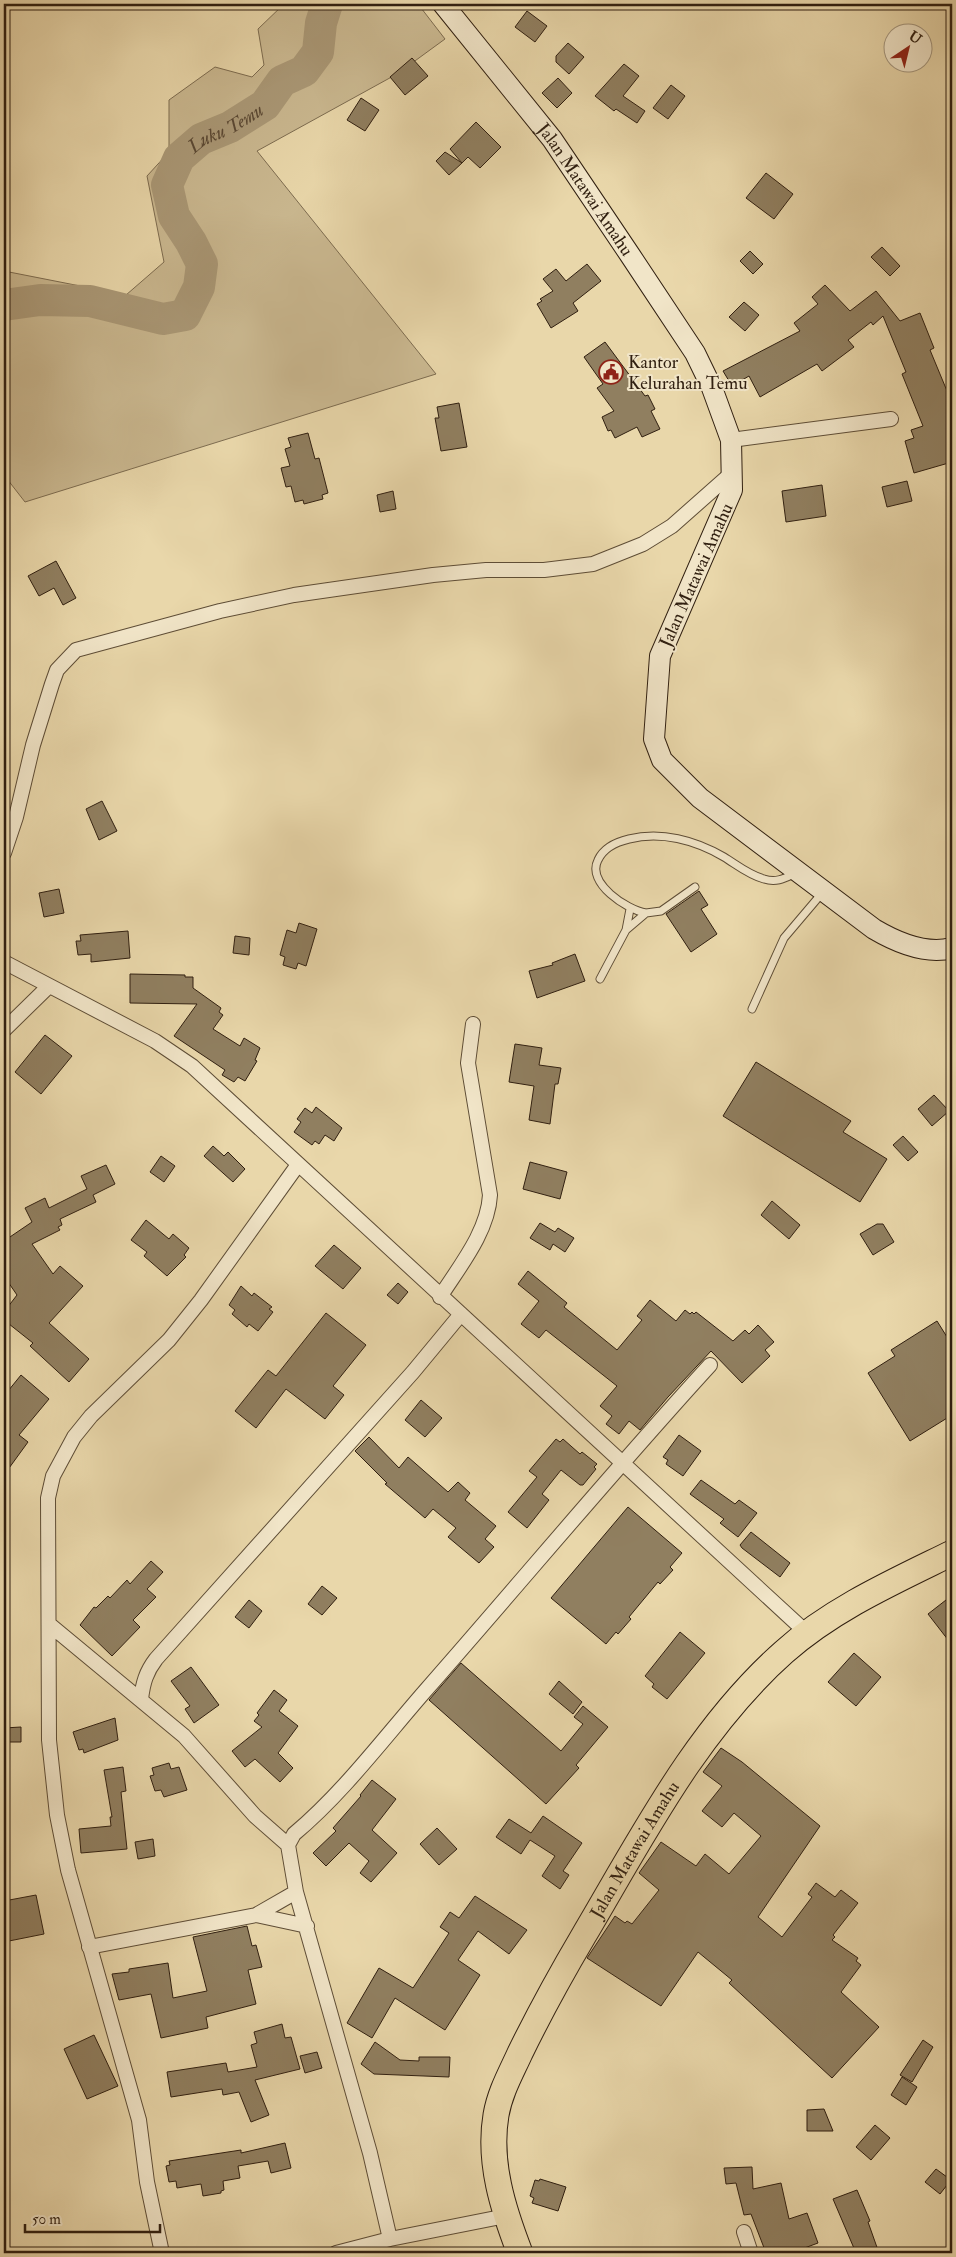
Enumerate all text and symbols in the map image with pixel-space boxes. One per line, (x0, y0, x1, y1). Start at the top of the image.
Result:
north arrow (884, 22, 934, 72)
text: U (905, 27, 925, 48)
water label: Luku Temu (182, 98, 268, 159)
street label: Jalan Matawai Amahu (531, 118, 638, 260)
place label: Kantor Kelurahan Temu (628, 351, 747, 395)
public building icon: Kantor Kelurahan Temu (598, 359, 624, 385)
street label: Jalan Matawai Amahu (654, 499, 739, 652)
street label: Jalan Matawai Amahu (585, 1777, 685, 1924)
scale bar (25, 2202, 160, 2234)
text: 50 m (32, 2210, 61, 2229)

